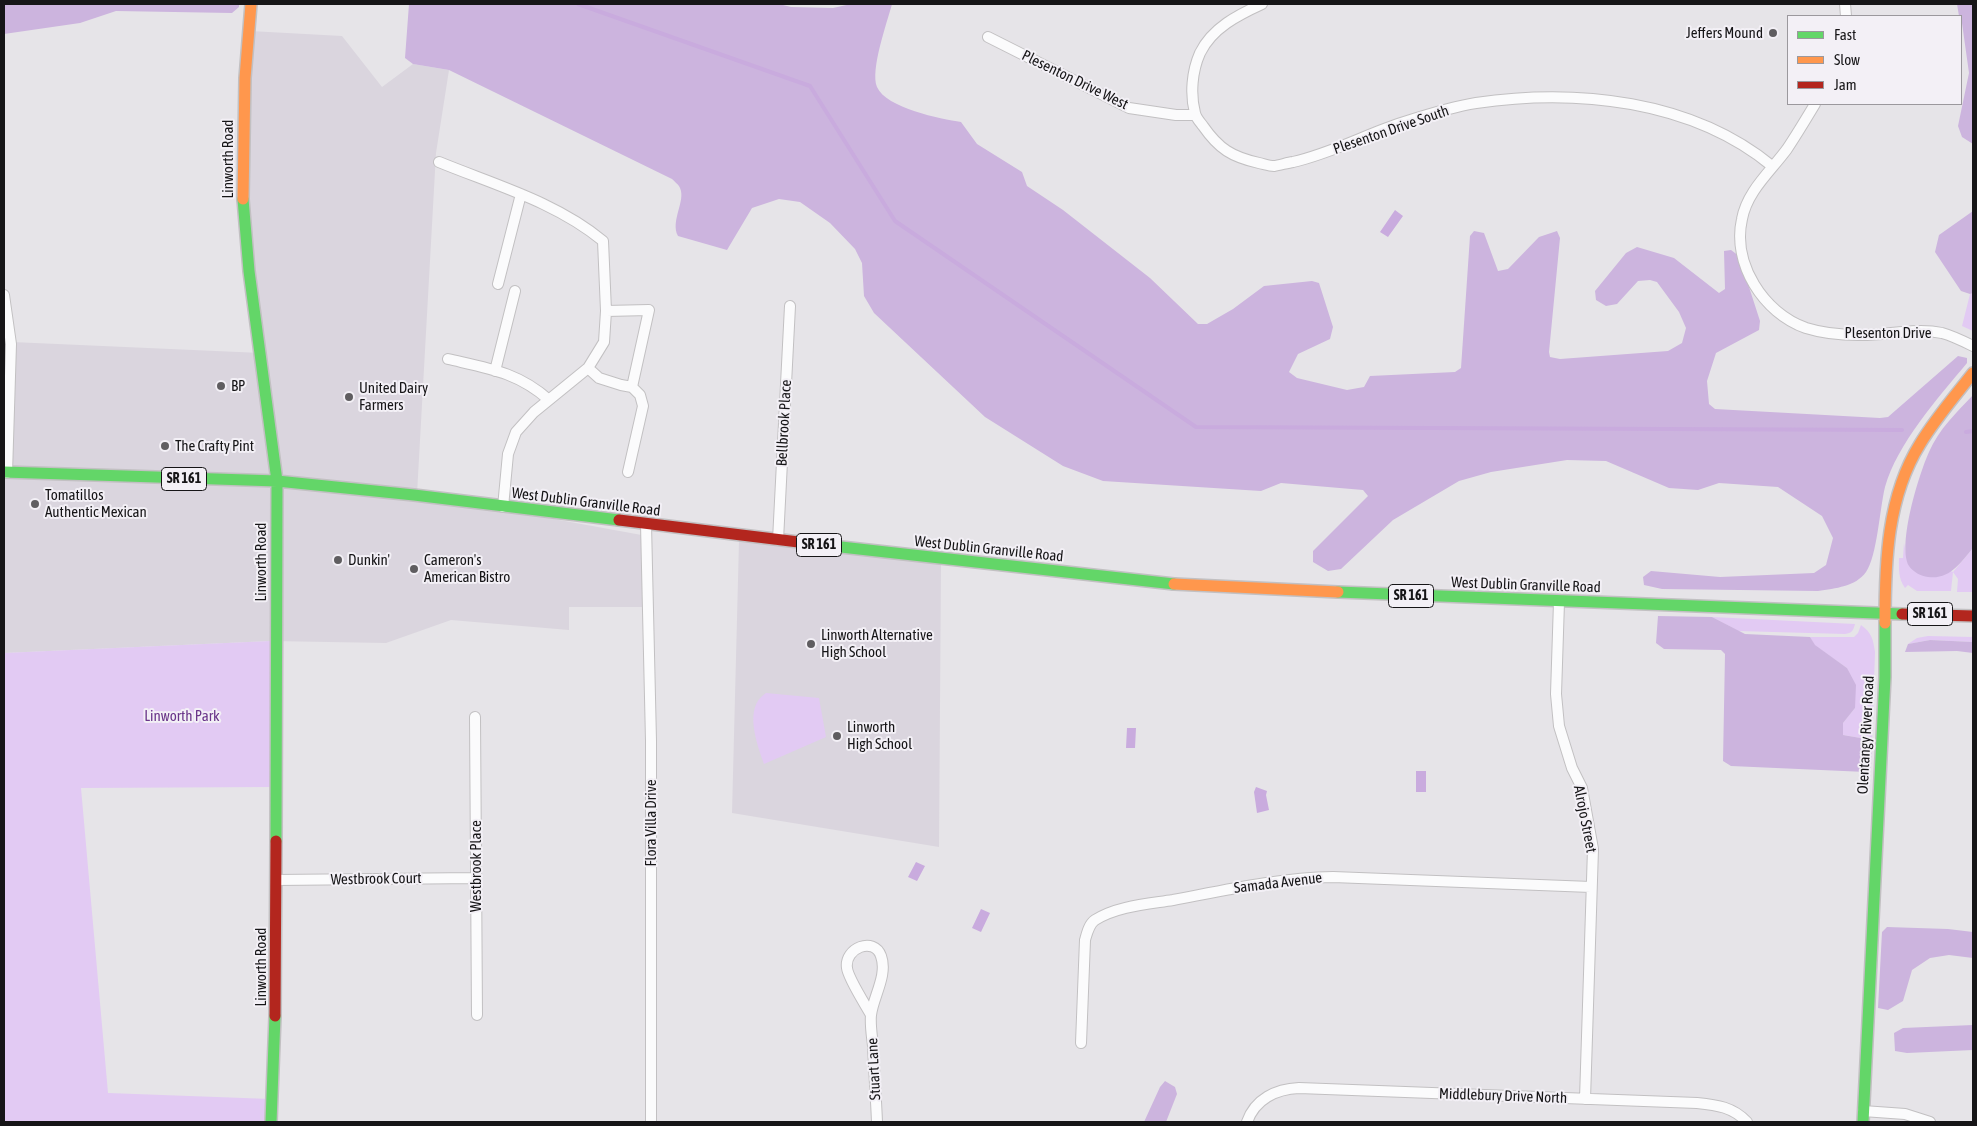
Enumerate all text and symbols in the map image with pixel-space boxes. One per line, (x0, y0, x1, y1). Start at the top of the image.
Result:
legend (1787, 15, 1962, 105)
place label: Jeffers Mound (1686, 24, 1763, 42)
text: Fast (1834, 26, 1856, 43)
marker: Jeffers Mound (1767, 27, 1779, 39)
street label: Plesenton Drive West (1019, 46, 1131, 114)
text: Slow (1834, 51, 1860, 68)
text: Jam (1834, 76, 1857, 93)
street label: Plesenton Drive South (1331, 102, 1451, 158)
street label: Linworth Road (219, 120, 237, 198)
street label: Plesenton Drive (1844, 324, 1932, 342)
place label: BP (231, 377, 245, 395)
place label: United Dairy Farmers (359, 379, 428, 414)
street label: Bellbrook Place (773, 379, 795, 467)
marker: BP (215, 380, 227, 392)
marker: United Dairy Farmers (343, 391, 355, 403)
place label: The Crafty Pint (175, 437, 254, 455)
marker: The Crafty Pint (159, 440, 171, 452)
road number: SR 161 (162, 468, 206, 490)
street label: West Dublin Granville Road (511, 484, 661, 520)
place label: Tomatillos Authentic Mexican (45, 486, 147, 521)
marker: Tomatillos Authentic Mexican (29, 498, 41, 510)
street label: Linworth Road (252, 523, 270, 601)
street label: West Dublin Granville Road (914, 532, 1064, 566)
road number: SR 161 (796, 534, 842, 556)
place label: Dunkin' (348, 551, 390, 569)
place label: Cameron's American Bistro (424, 551, 510, 586)
marker: Dunkin' (332, 554, 344, 566)
marker: Cameron's American Bistro (408, 563, 420, 575)
street label: West Dublin Granville Road (1451, 573, 1601, 597)
road number: SR 161 (1388, 584, 1434, 608)
road number: SR 161 (1908, 602, 1952, 626)
place label: Linworth Alternative High School (821, 626, 933, 661)
marker: Linworth Alternative High School (805, 638, 817, 650)
street label: Olentangy River Road (1854, 675, 1878, 795)
park label: Linworth Park (144, 707, 220, 725)
place label: Linworth High School (847, 718, 912, 753)
marker: Linworth High School (831, 730, 843, 742)
street label: Flora Villa Drive (642, 780, 660, 866)
street label: Alrojo Street (1570, 784, 1600, 854)
street label: Westbrook Place (467, 820, 485, 912)
street label: Westbrook Court (330, 869, 422, 889)
street label: Samada Avenue (1233, 869, 1323, 897)
street label: Linworth Road (252, 928, 270, 1006)
street label: Stuart Lane (863, 1037, 885, 1101)
street label: Middlebury Drive North (1439, 1085, 1567, 1107)

